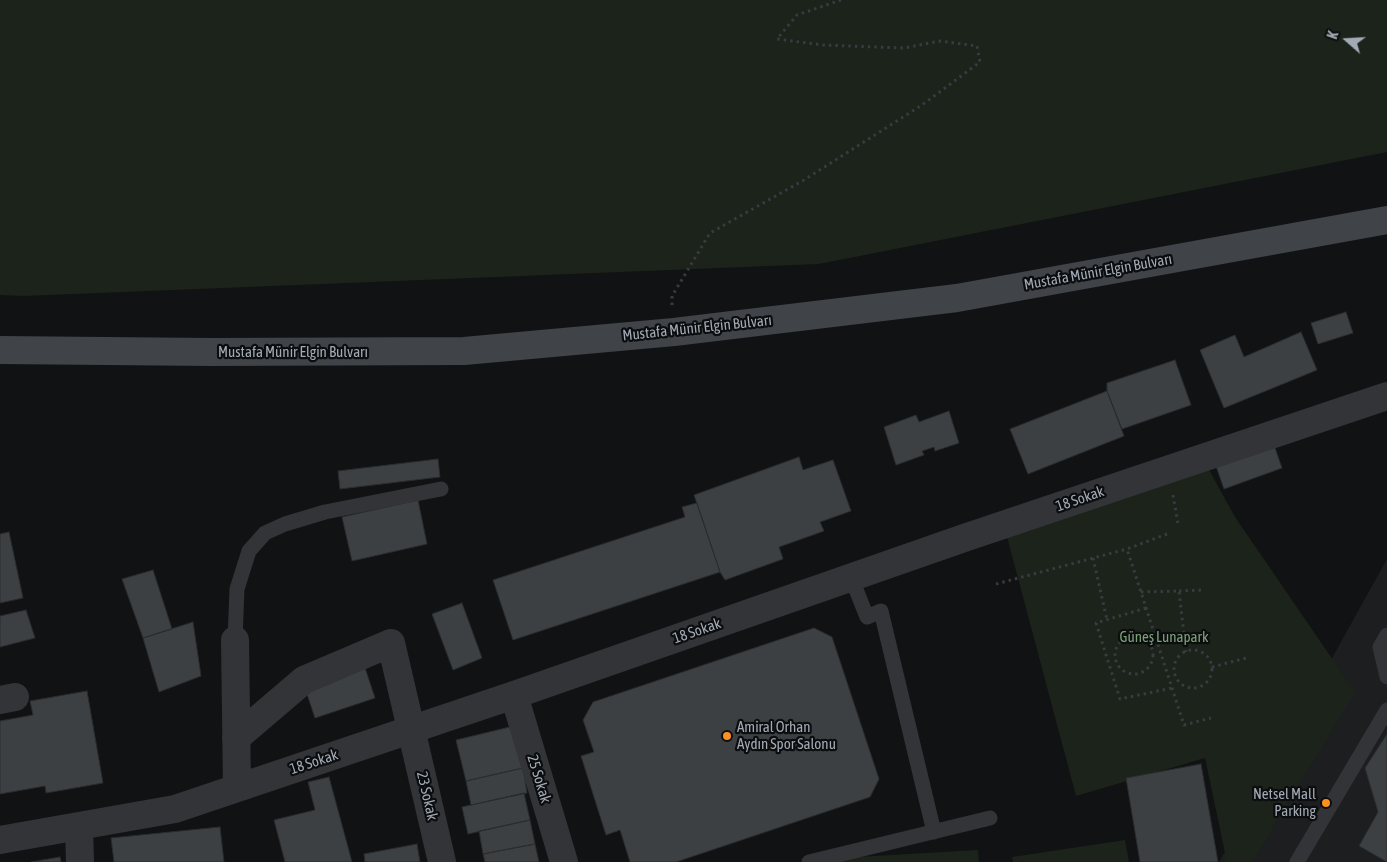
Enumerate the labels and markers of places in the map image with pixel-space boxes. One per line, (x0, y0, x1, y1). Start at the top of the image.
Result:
place label: Amiral Orhan Aydın Spor Salonu (737, 718, 836, 753)
marker: Amiral Orhan Aydın Spor Salonu (721, 730, 733, 742)
place label: Netsel Mall Parking (1253, 785, 1316, 820)
marker: Netsel Mall Parking (1320, 797, 1332, 809)

